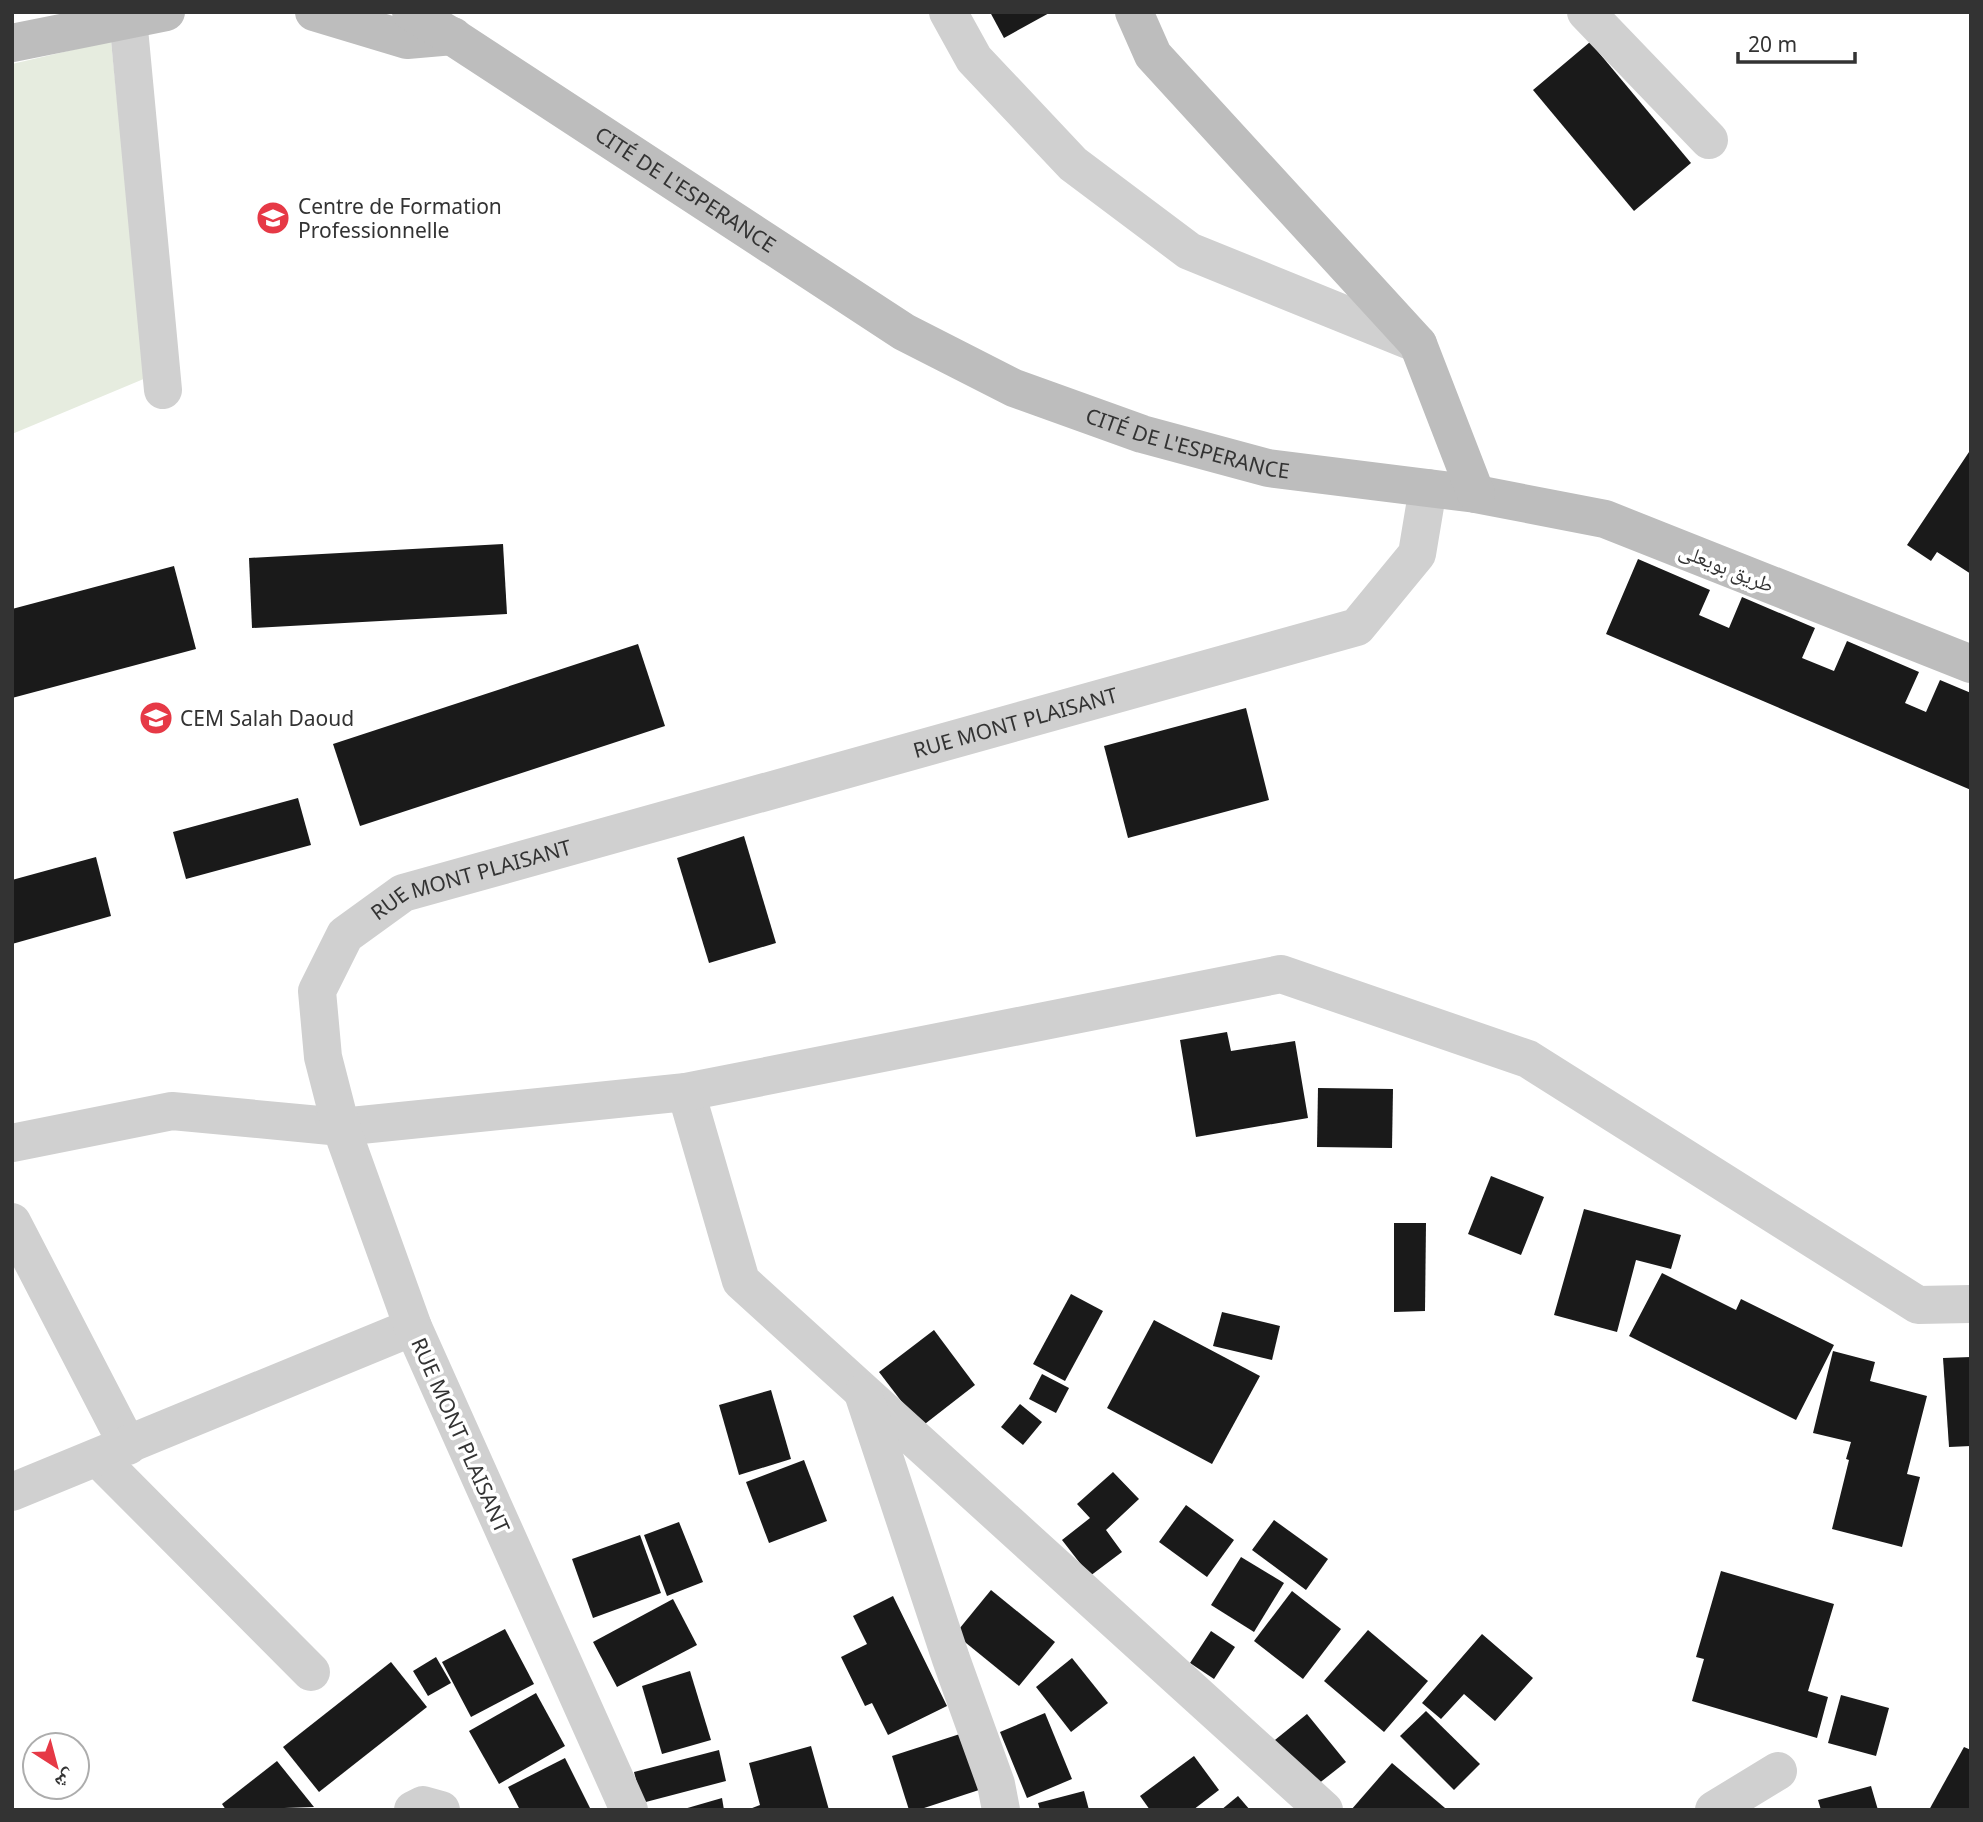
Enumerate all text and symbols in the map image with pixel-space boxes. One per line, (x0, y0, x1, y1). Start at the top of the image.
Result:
scale bar (1738, 21, 1855, 65)
text: 20 m (1748, 30, 1797, 58)
street label: CITÉ DE L'ESPERANCE (590, 120, 782, 259)
place label: Centre de Formation Professionnelle (298, 192, 502, 244)
school or university icon: Centre de Formation Professionnelle (254, 199, 292, 237)
street label: CITÉ DE L'ESPERANCE (1082, 401, 1291, 485)
street label: طريق بويعلى (1676, 535, 1778, 599)
street label: RUE MONT PLAISANT (910, 680, 1121, 764)
school or university icon: CEM Salah Daoud (137, 699, 175, 737)
place label: CEM Salah Daoud (180, 704, 354, 732)
street label: RUE MONT PLAISANT (365, 833, 575, 926)
street label: RUE MONT PLAISANT (405, 1333, 517, 1537)
north arrow (21, 1731, 91, 1801)
text: ش (50, 1763, 82, 1796)

